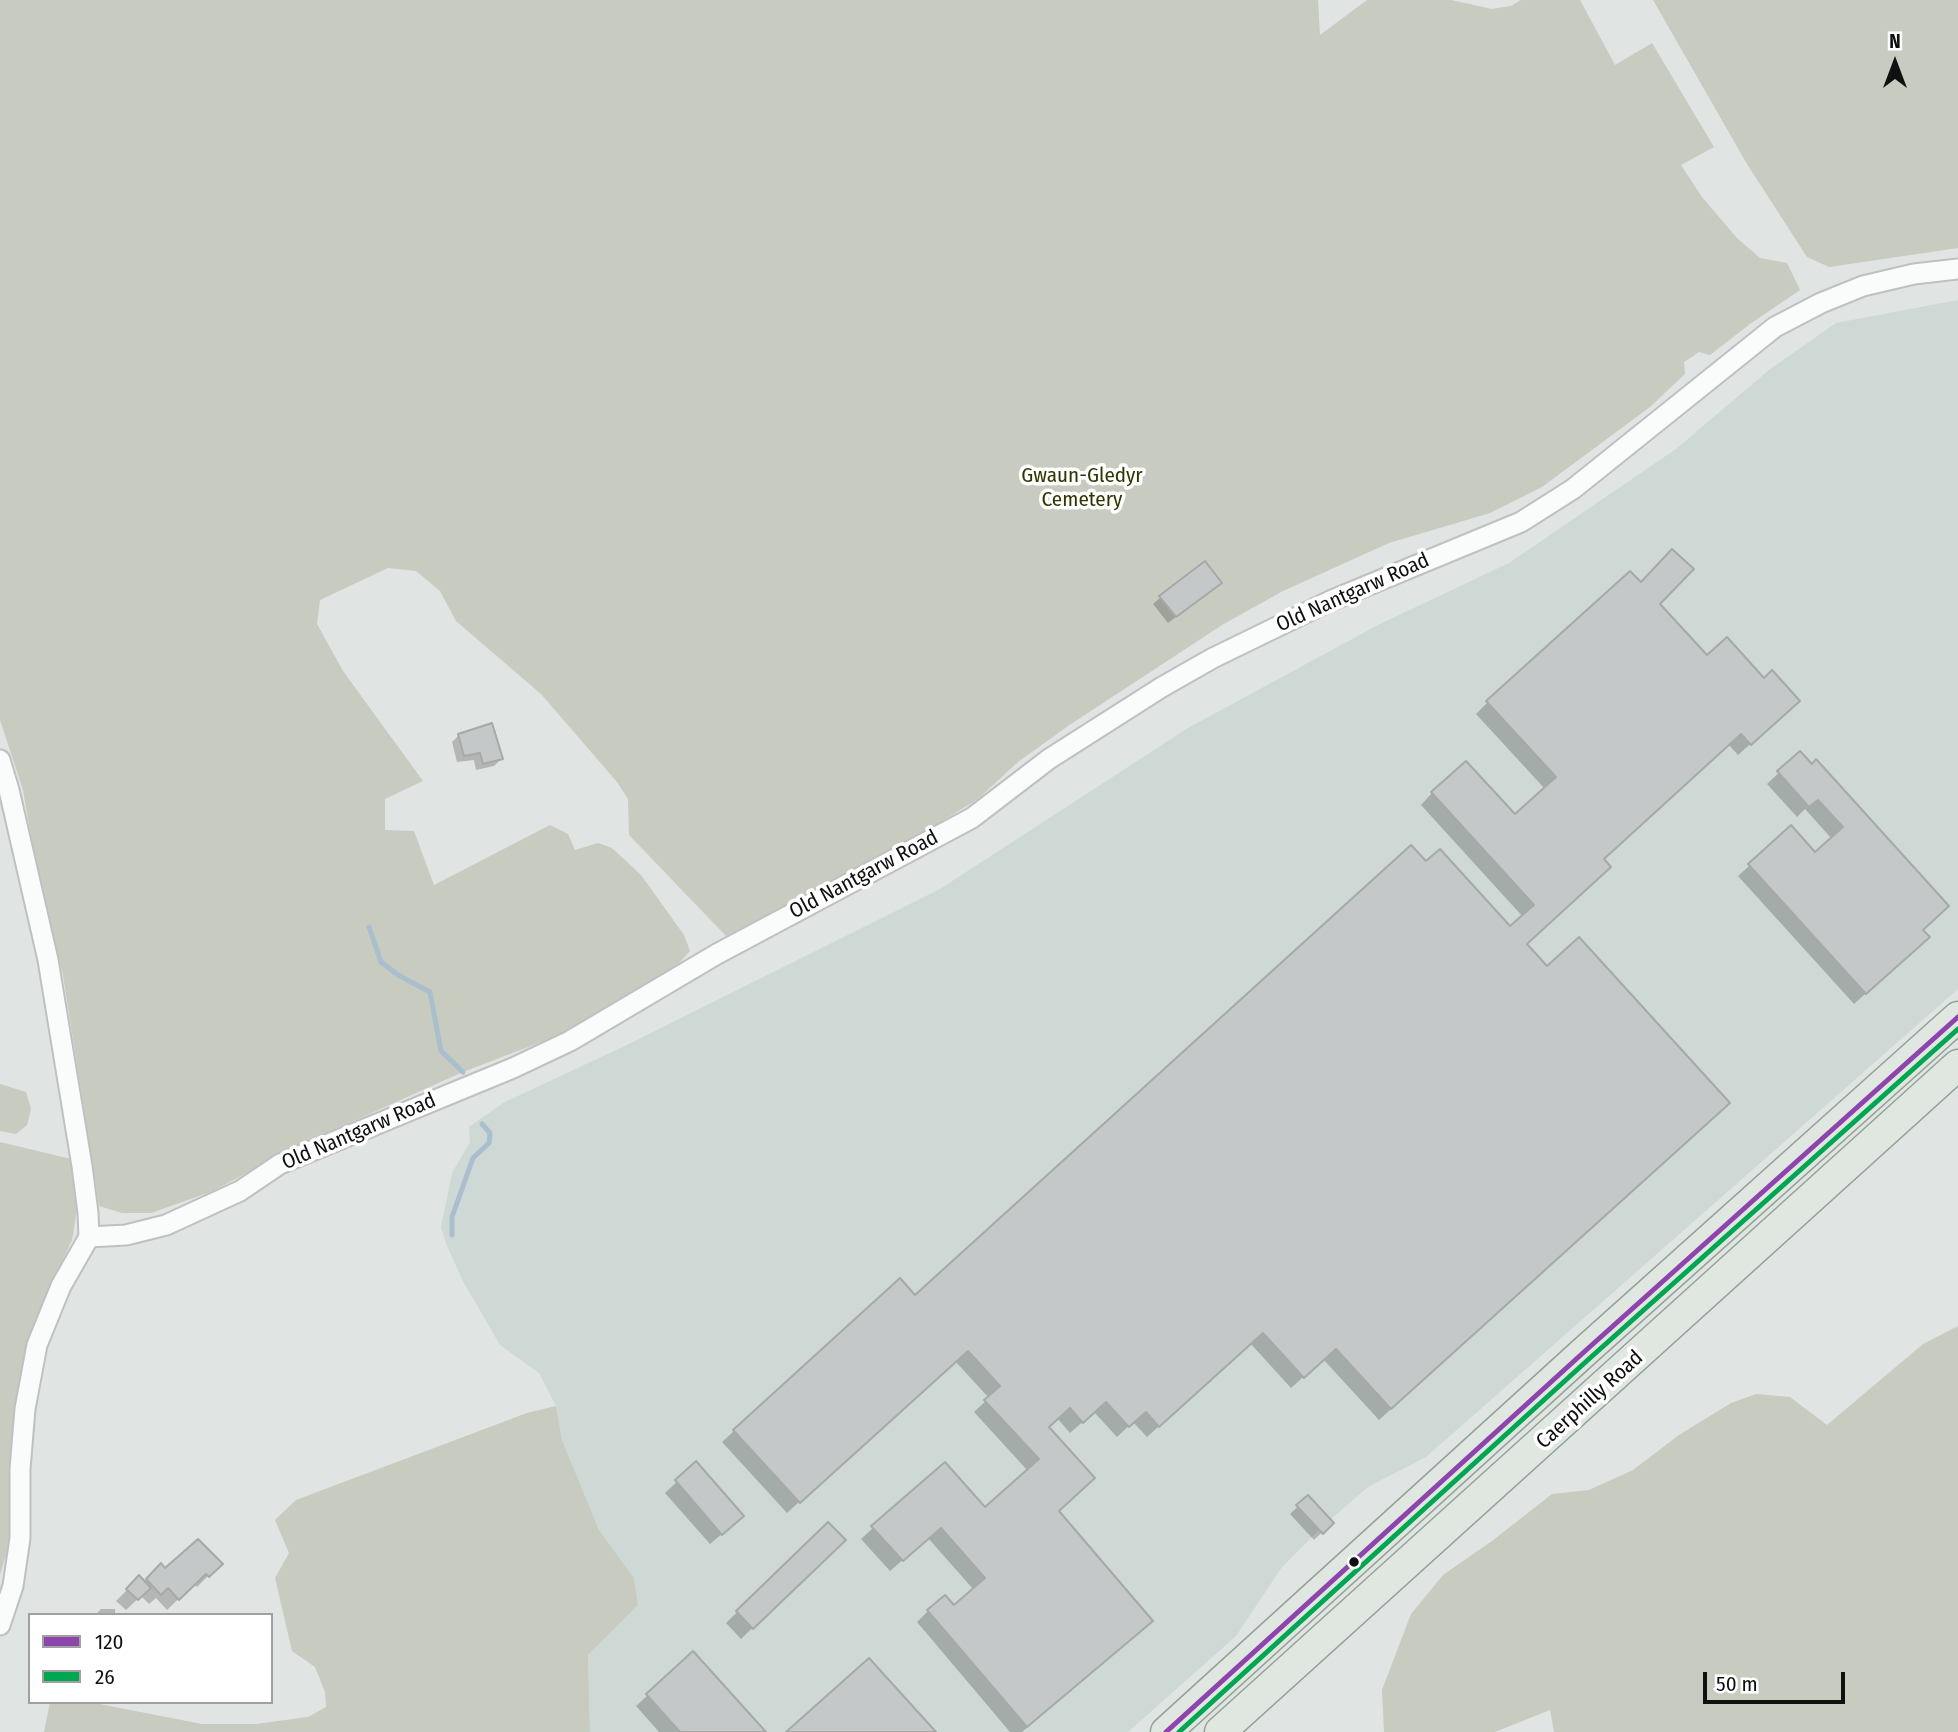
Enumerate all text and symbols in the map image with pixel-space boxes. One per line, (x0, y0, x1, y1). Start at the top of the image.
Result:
north arrow (1860, 28, 1930, 98)
text: N (1889, 30, 1901, 53)
park label: Gwaun-Gledyr Cemetery (1021, 463, 1143, 513)
street label: Old Nantgarw Road (1273, 548, 1433, 638)
street label: Old Nantgarw Road (785, 825, 943, 925)
street label: Old Nantgarw Road (278, 1088, 440, 1176)
street label: Caerphilly Road (1532, 1346, 1648, 1454)
unlabelled marker (1347, 1555, 1361, 1569)
legend (28, 1613, 273, 1704)
text: 120 (95, 1629, 123, 1655)
scale bar (1706, 1658, 1848, 1702)
text: 26 (95, 1664, 115, 1690)
text: 50 m (1716, 1671, 1758, 1697)

